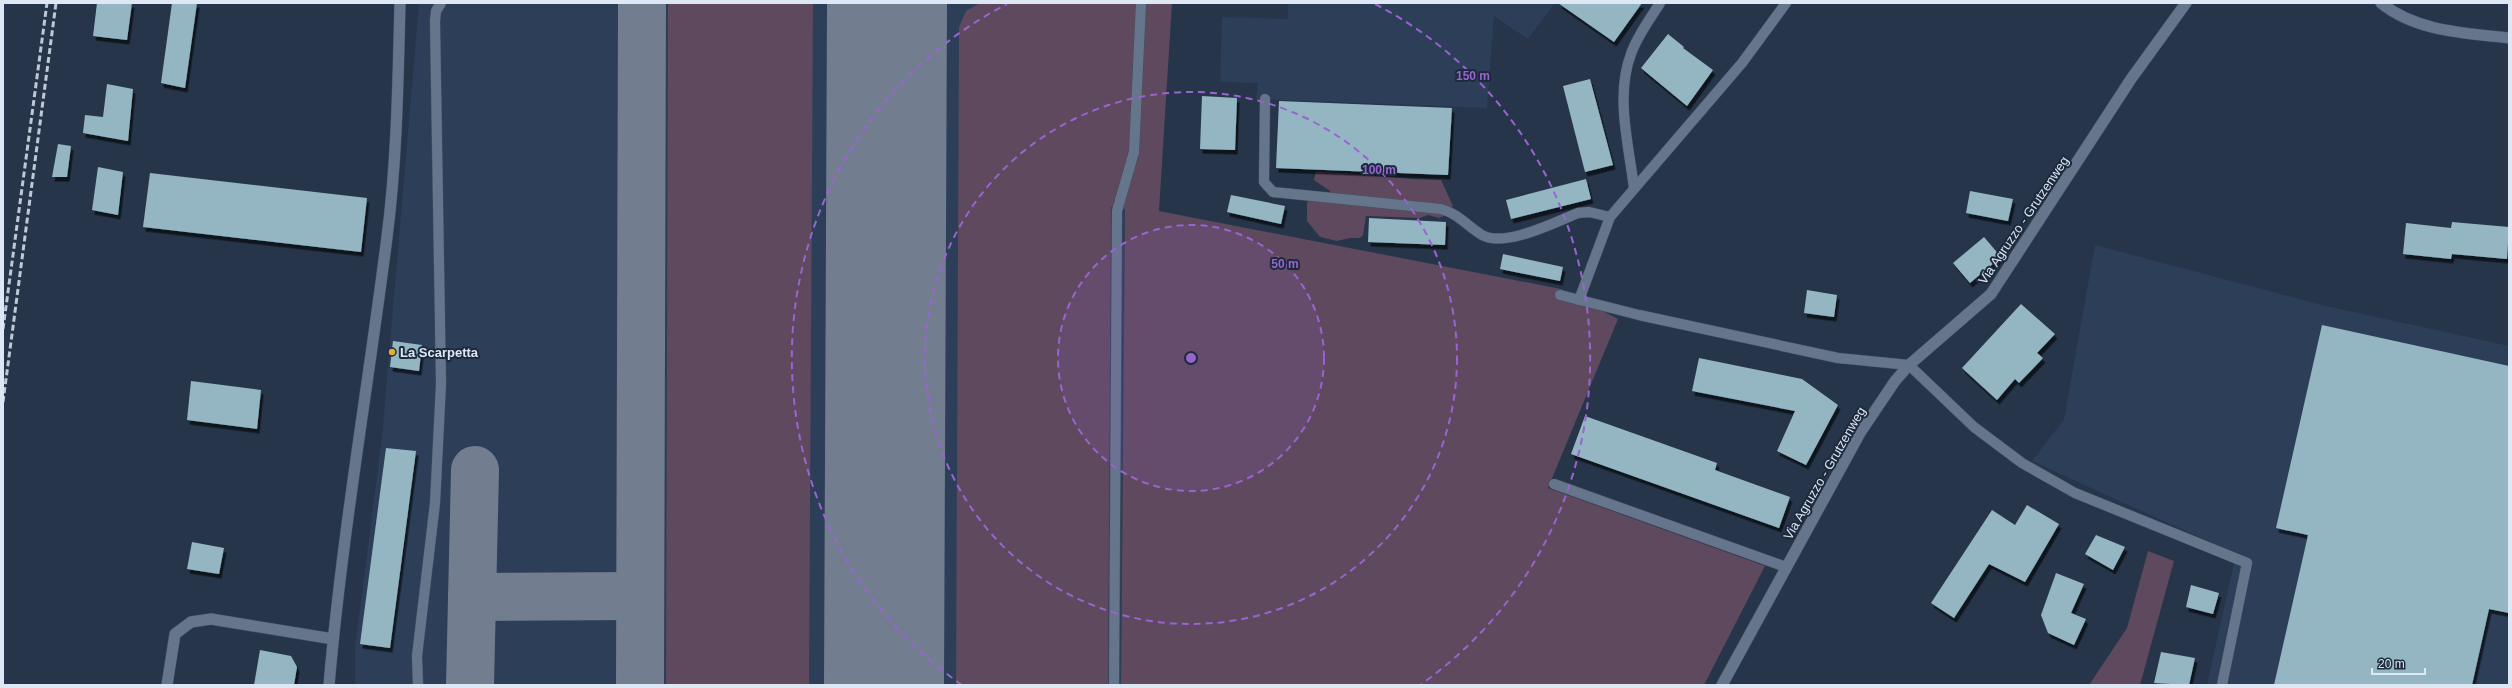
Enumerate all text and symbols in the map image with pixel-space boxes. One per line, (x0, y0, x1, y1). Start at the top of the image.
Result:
text: 150 m (1456, 69, 1490, 83)
street label: Via Agruzzo - Grutzenweg (1975, 154, 2072, 287)
text: 100 m (1362, 163, 1396, 177)
text: 50 m (1271, 257, 1299, 271)
place label: La Scarpetta (400, 345, 479, 360)
marker: La Scarpetta (387, 347, 397, 357)
centre of rings (1184, 351, 1198, 365)
street label: Via Agruzzo - Grutzenweg (1780, 404, 1869, 542)
scale bar (2372, 650, 2425, 676)
text: 20 m (2378, 657, 2405, 671)

